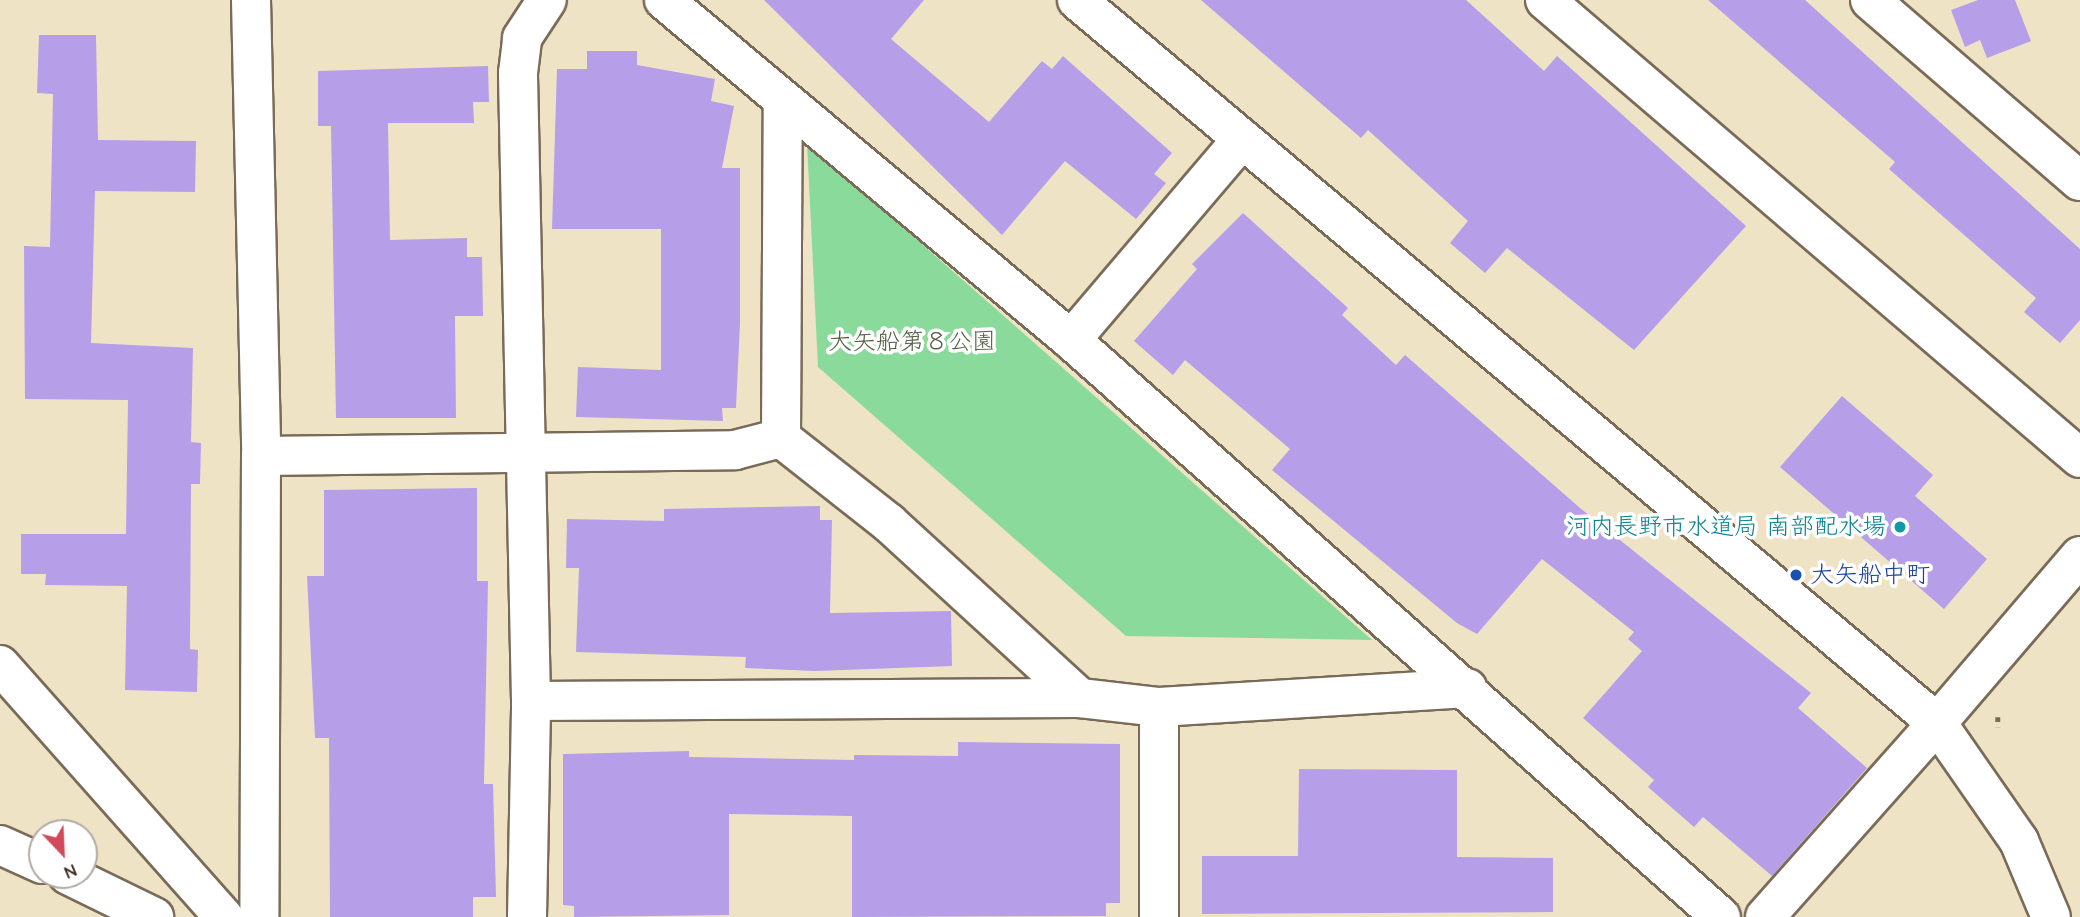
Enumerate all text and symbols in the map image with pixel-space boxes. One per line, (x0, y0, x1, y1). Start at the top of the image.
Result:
park label: 大矢船第８公園 (828, 328, 996, 356)
place label: 河内長野市水道局 南部配水場 (1566, 513, 1886, 541)
marker: 河内長野市水道局 南部配水場 (1892, 519, 1908, 535)
place label: 大矢船中町 (1810, 561, 1930, 589)
marker: 大矢船中町 (1788, 567, 1804, 583)
north arrow (28, 819, 98, 889)
text: N (60, 859, 80, 884)

